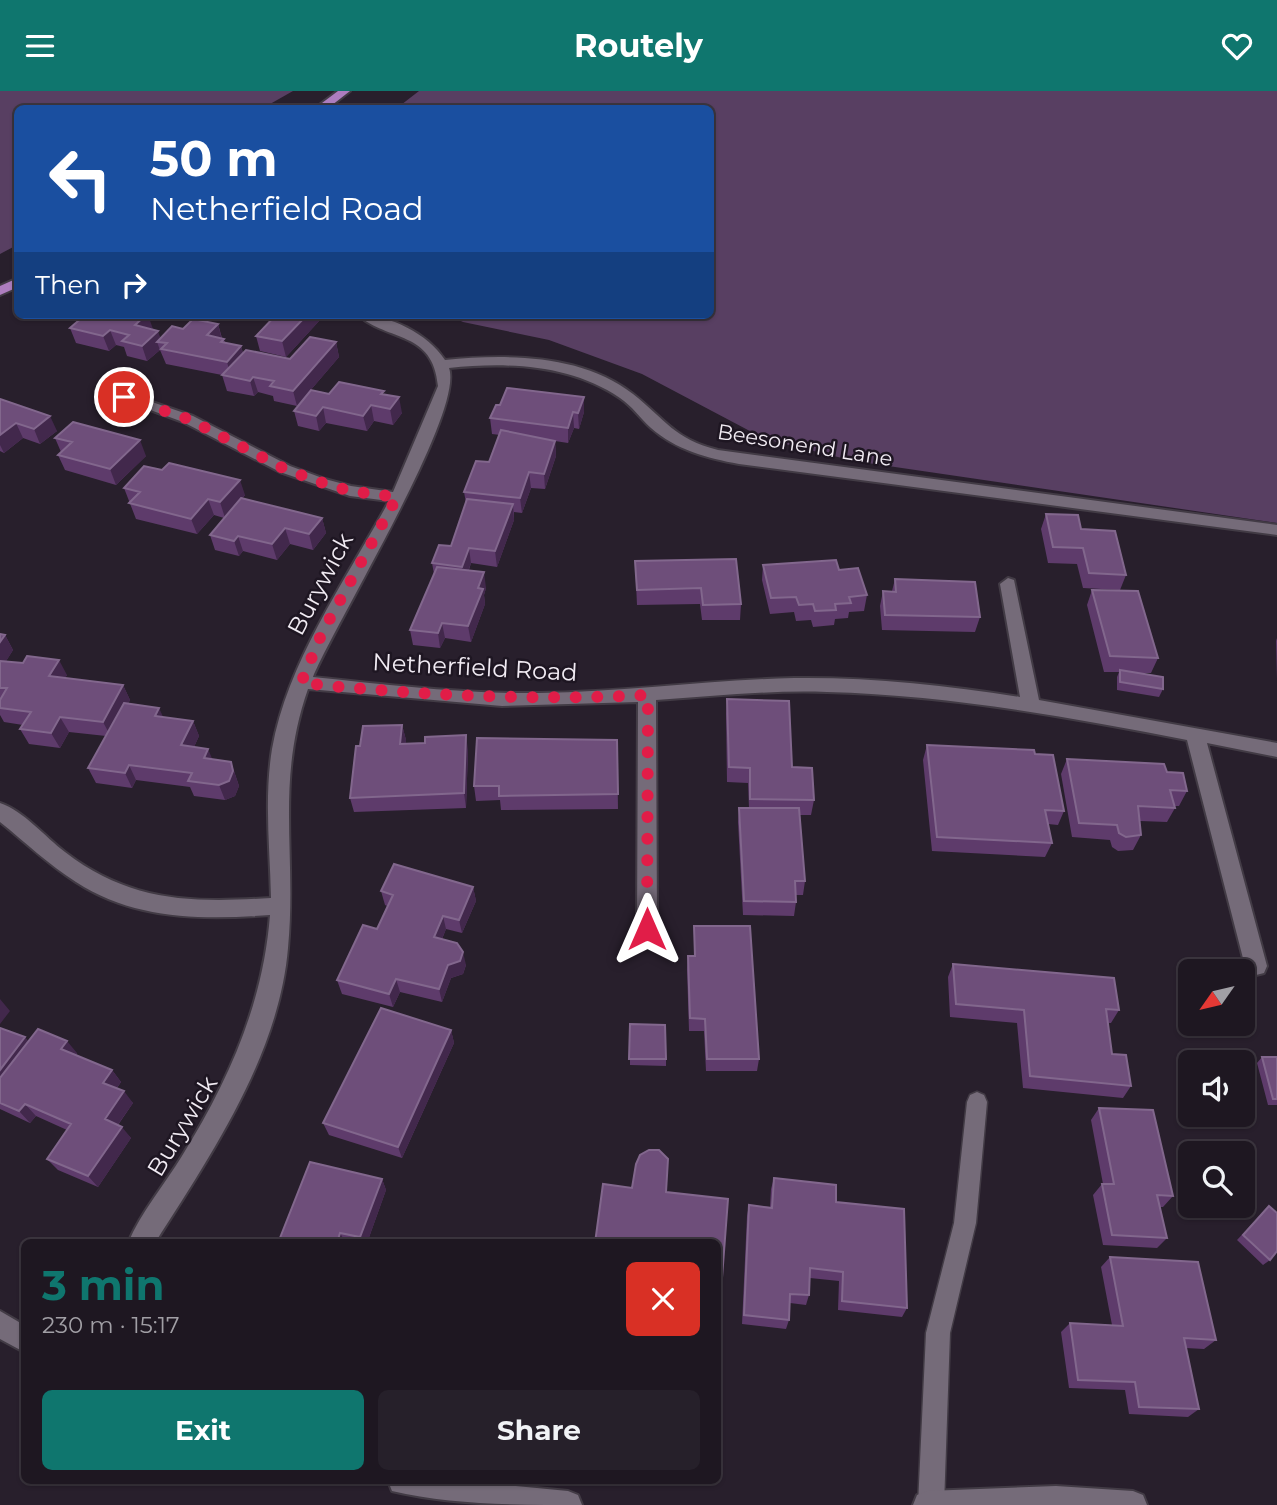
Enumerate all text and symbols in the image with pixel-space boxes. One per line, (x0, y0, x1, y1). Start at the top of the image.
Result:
text: Routely (574, 26, 703, 65)
icon: menu (21, 27, 59, 65)
icon: heart (1218, 27, 1256, 65)
text: 50 m (150, 129, 278, 188)
icon: left (35, 133, 126, 224)
text: Netherfield Road (150, 189, 424, 228)
icon: right (115, 266, 153, 304)
text: Then (35, 269, 101, 301)
pin (94, 367, 154, 427)
icon: arrive (105, 378, 143, 416)
street label: Beesonend Lane (716, 419, 894, 471)
street label: Burywick (281, 527, 359, 640)
street label: Netherfield Road (372, 647, 578, 687)
position arrow (610, 892, 684, 966)
north arrow (1178, 959, 1255, 1036)
map controls (1178, 959, 1255, 1218)
button: sound (1178, 1050, 1255, 1127)
street label: Burywick (141, 1070, 224, 1181)
button: search (1178, 1141, 1255, 1218)
text: 3 min (42, 1259, 164, 1311)
button: close (626, 1262, 700, 1336)
text: 230 m · 15:17 (42, 1311, 180, 1339)
button: Exit (42, 1390, 364, 1470)
button: Share (378, 1390, 700, 1470)

